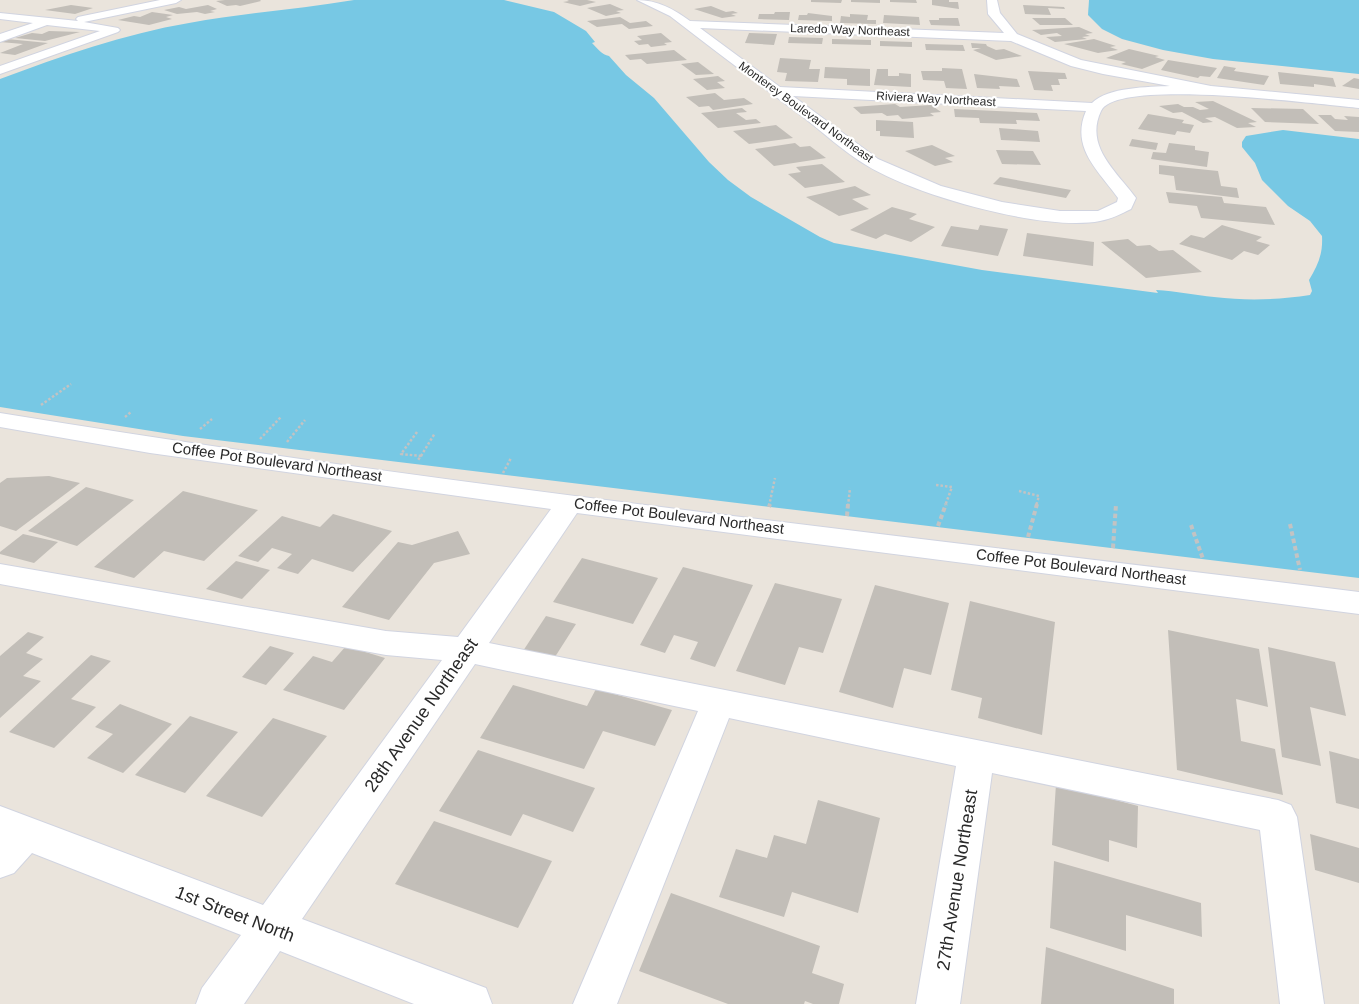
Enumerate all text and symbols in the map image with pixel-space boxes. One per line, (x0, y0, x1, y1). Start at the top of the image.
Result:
street label: Laredo Way Northeast (790, 21, 911, 39)
street label: Monterey Boulevard Northeast (736, 59, 876, 166)
street label: Riviera Way Northeast (876, 89, 997, 109)
street label: Coffee Pot Boulevard Northeast (171, 438, 384, 485)
street label: Coffee Pot Boulevard Northeast (573, 494, 786, 537)
street label: Coffee Pot Boulevard Northeast (975, 545, 1188, 588)
street label: 28th Avenue Northeast (360, 634, 482, 796)
street label: 27th Avenue Northeast (933, 788, 981, 972)
street label: 1st Street North (173, 882, 297, 946)

